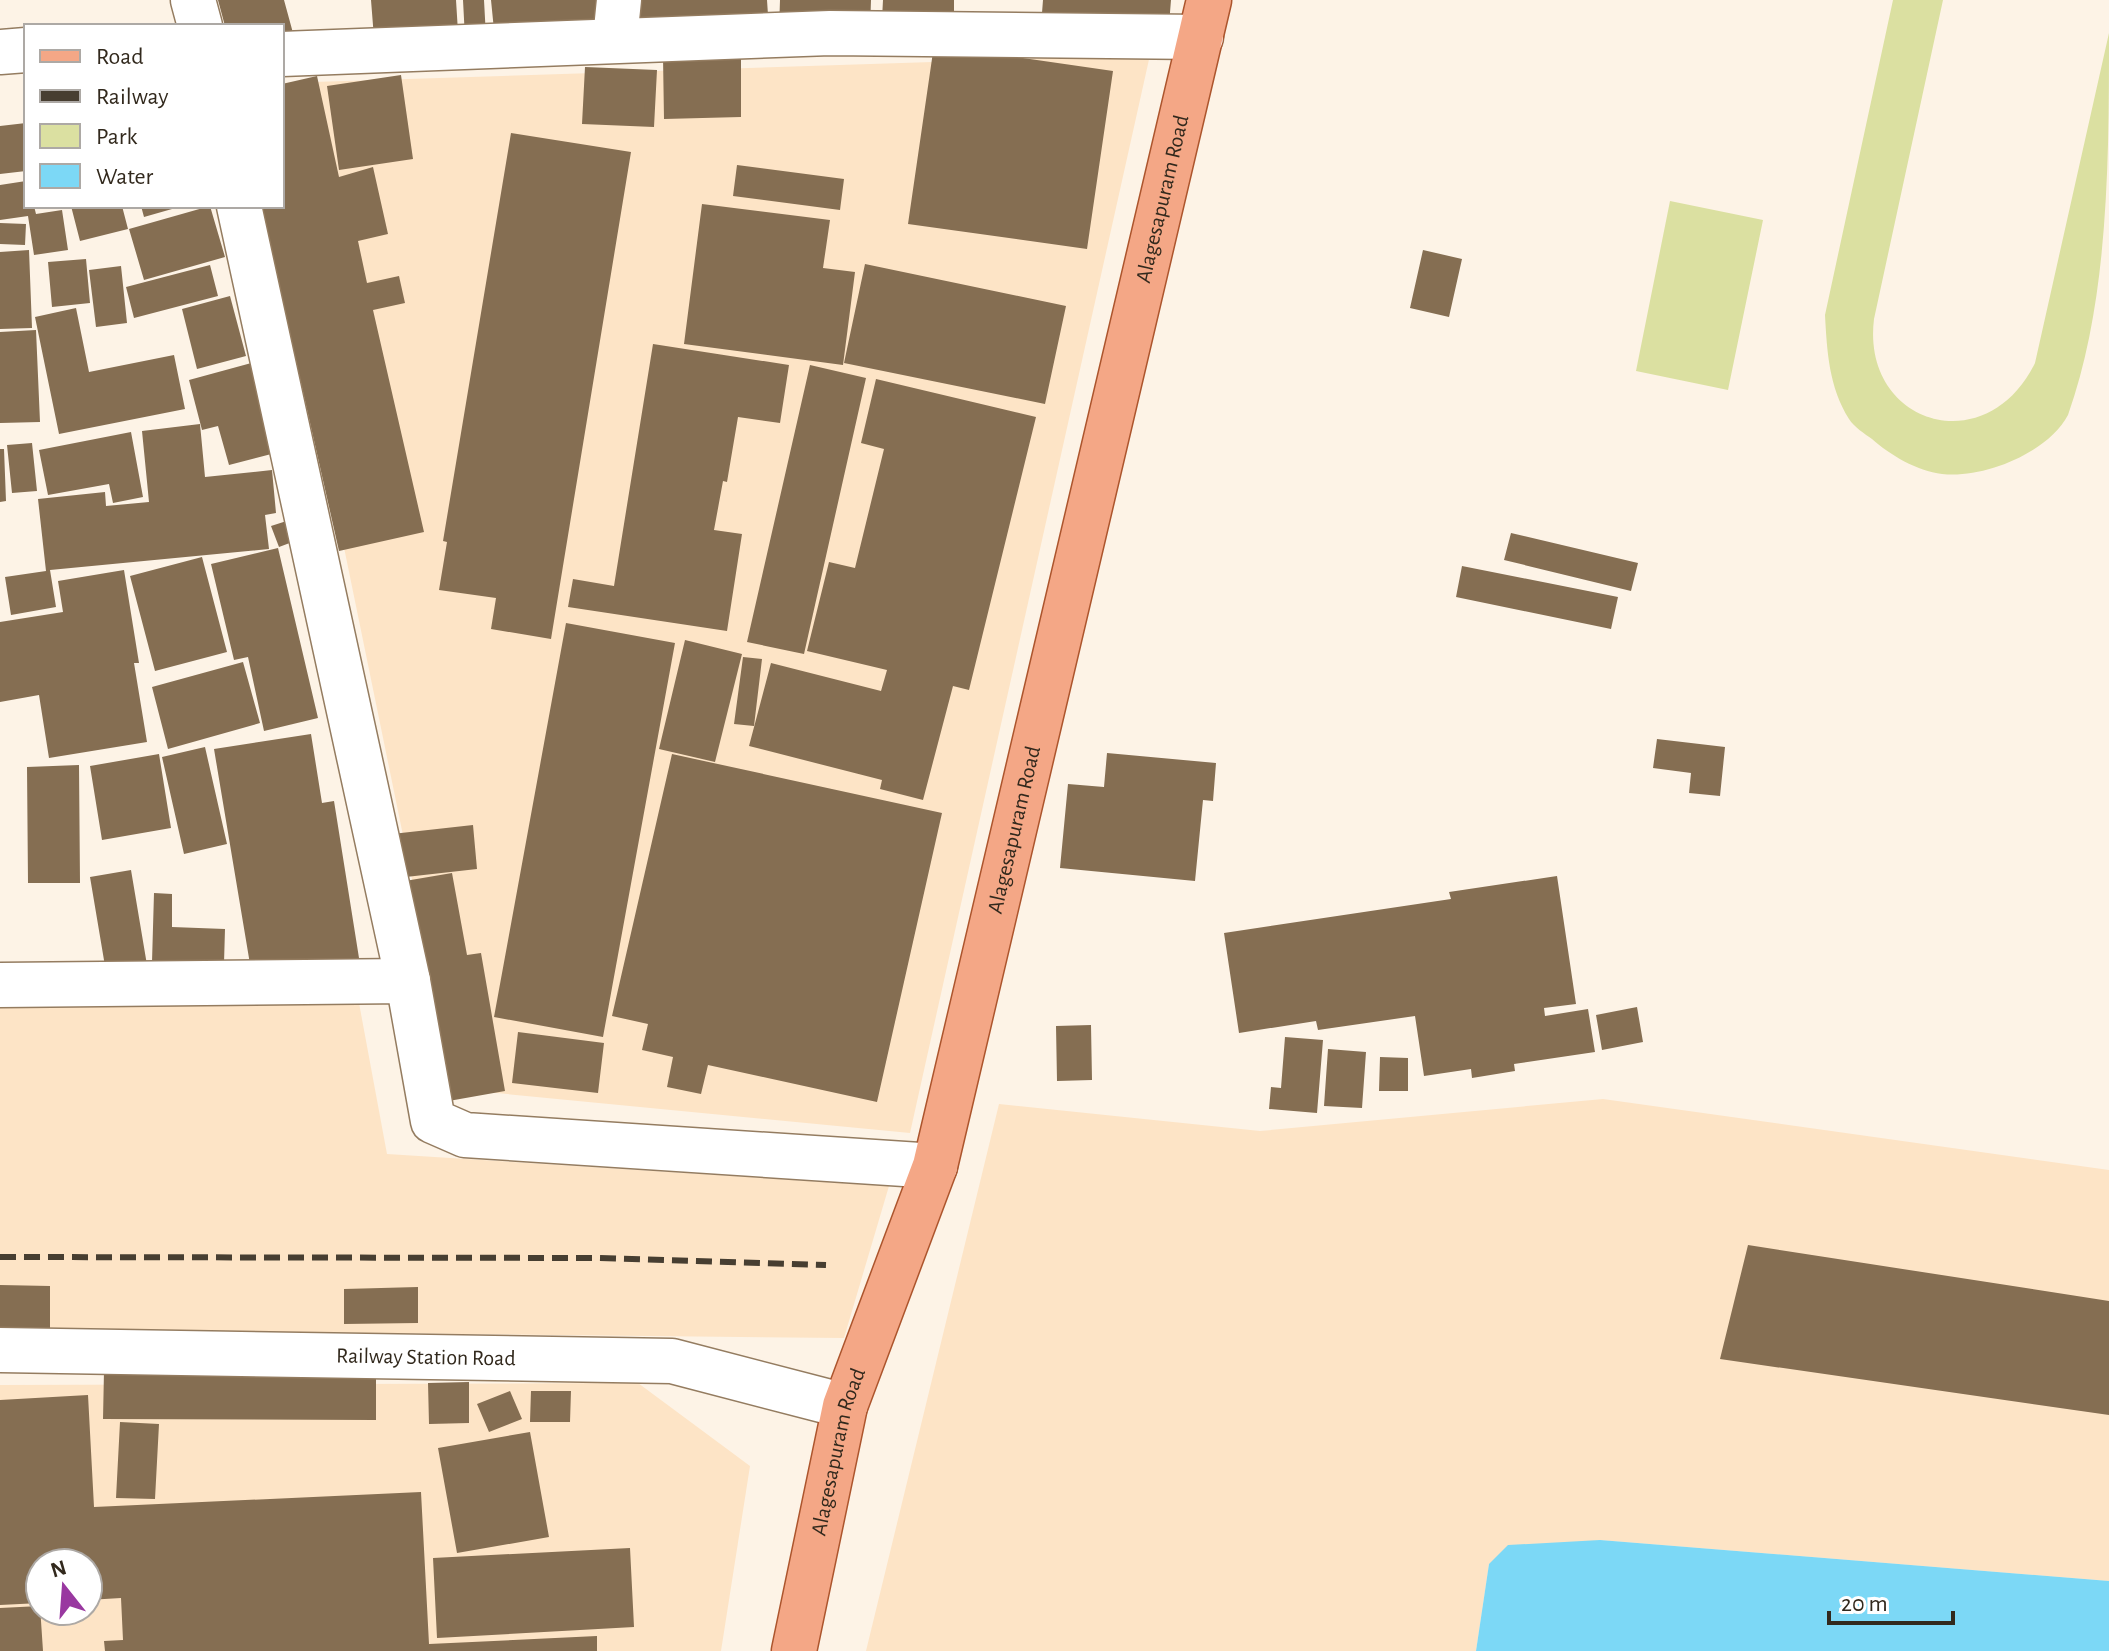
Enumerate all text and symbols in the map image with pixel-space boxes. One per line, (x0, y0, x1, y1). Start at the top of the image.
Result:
legend (24, 24, 284, 208)
text: Road (96, 45, 144, 69)
text: Railway (96, 85, 168, 109)
street label: Alagesapuram Road (1132, 113, 1193, 285)
text: Park (96, 125, 137, 149)
text: Water (96, 165, 154, 189)
street label: Alagesapuram Road (984, 744, 1044, 916)
street label: Railway Station Road (336, 1345, 516, 1369)
street label: Alagesapuram Road (807, 1365, 869, 1538)
north arrow (24, 1547, 104, 1627)
text: N (48, 1556, 69, 1582)
scale bar (1829, 1575, 1953, 1625)
text: 20 m (1841, 1592, 1888, 1616)

